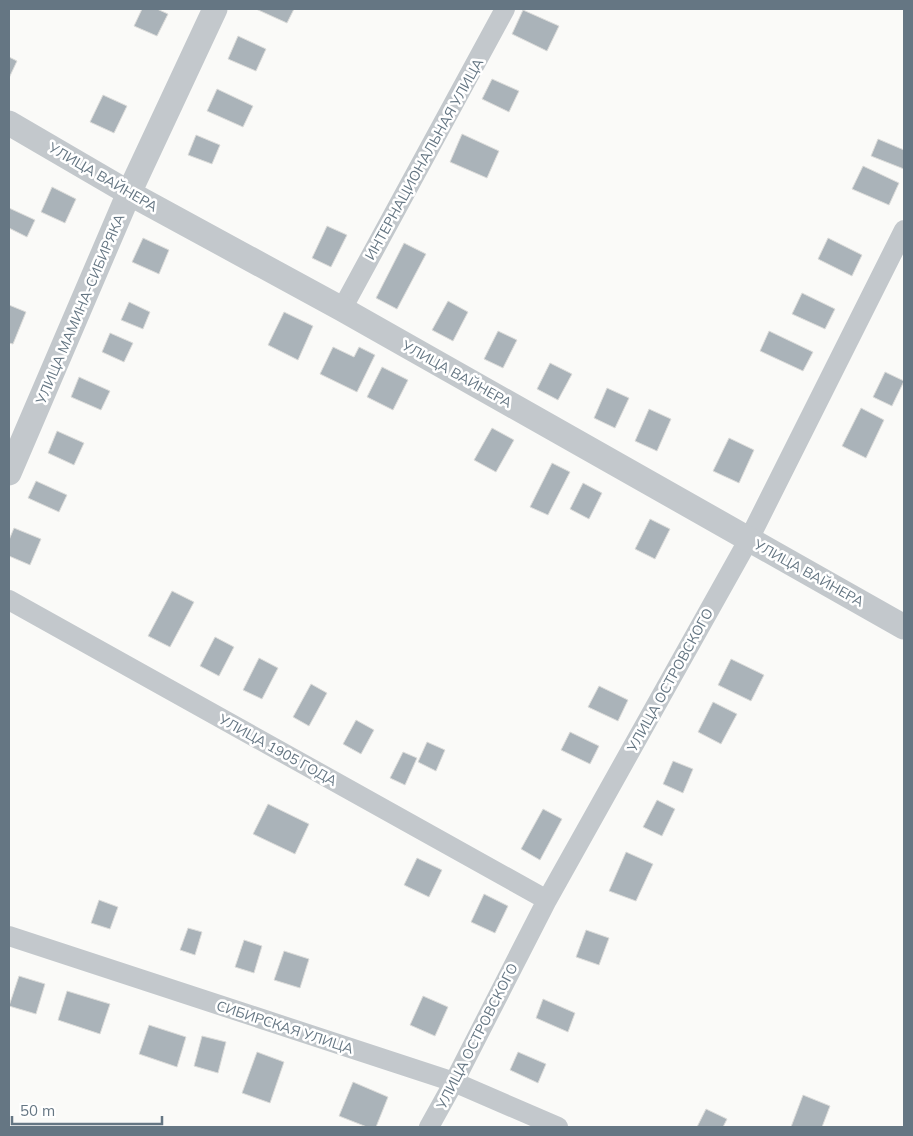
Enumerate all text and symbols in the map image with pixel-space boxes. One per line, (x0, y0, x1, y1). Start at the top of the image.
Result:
street label: ИНТЕРНАЦИОНАЛЬНАЯ УЛИЦА (361, 54, 487, 263)
street label: УЛИЦА ВАЙНЕРА (44, 138, 161, 216)
street label: УЛИЦА МАМИНА-СИБИРЯКА (31, 210, 129, 408)
street label: УЛИЦА ВАЙНЕРА (398, 336, 516, 412)
street label: УЛИЦА ВАЙНЕРА (750, 535, 868, 611)
street label: УЛИЦА ОСТРОВСКОГО (622, 605, 717, 756)
street label: УЛИЦА 1905 ГОДА (215, 710, 341, 790)
street label: УЛИЦА ОСТРОВСКОГО (432, 960, 522, 1113)
street label: СИБИРСКАЯ УЛИЦА (214, 996, 356, 1058)
scale bar (12, 1094, 162, 1126)
text: 50 m (20, 1101, 55, 1120)

